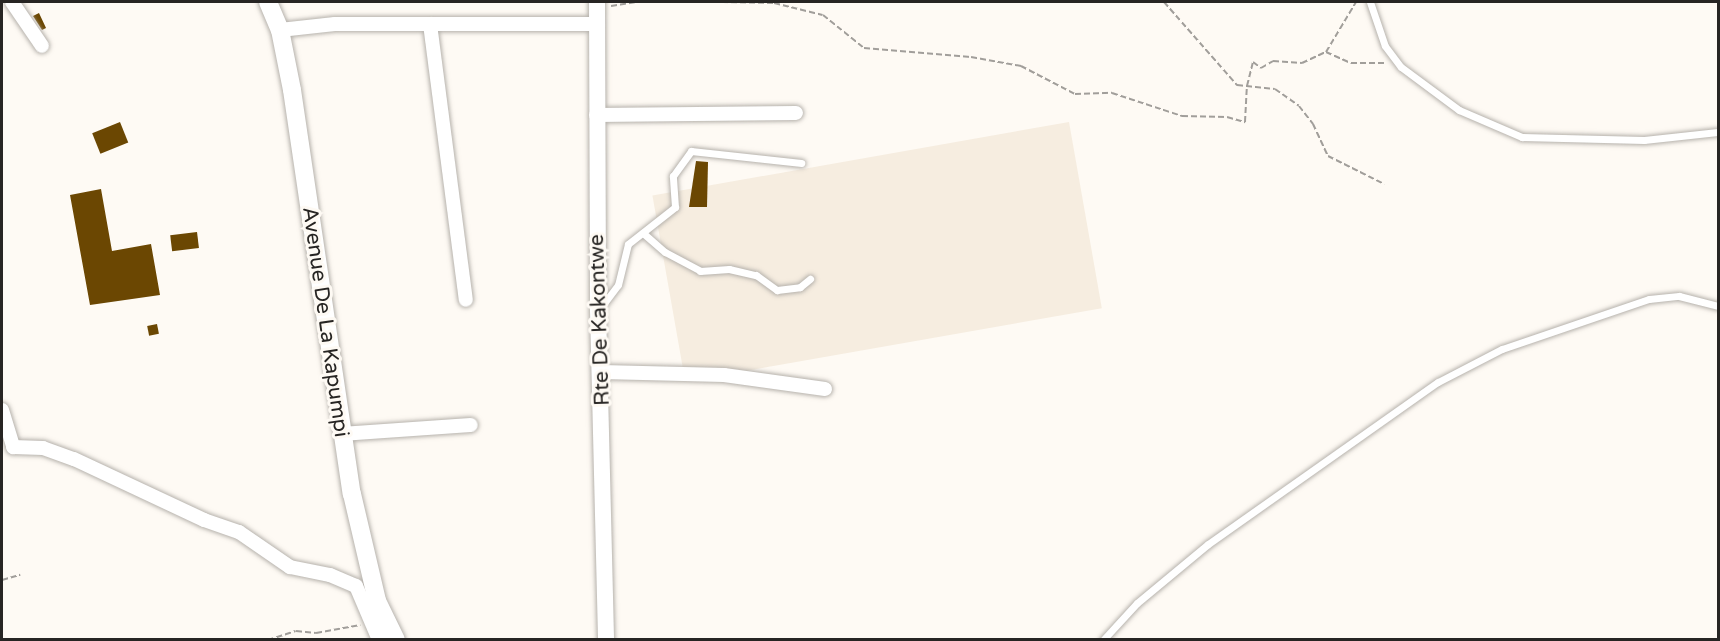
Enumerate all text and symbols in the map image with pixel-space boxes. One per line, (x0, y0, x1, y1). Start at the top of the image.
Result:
street label: Avenue De La Kapumpi (296, 205, 354, 439)
street label: Rte De Kakontwe (584, 234, 616, 406)

